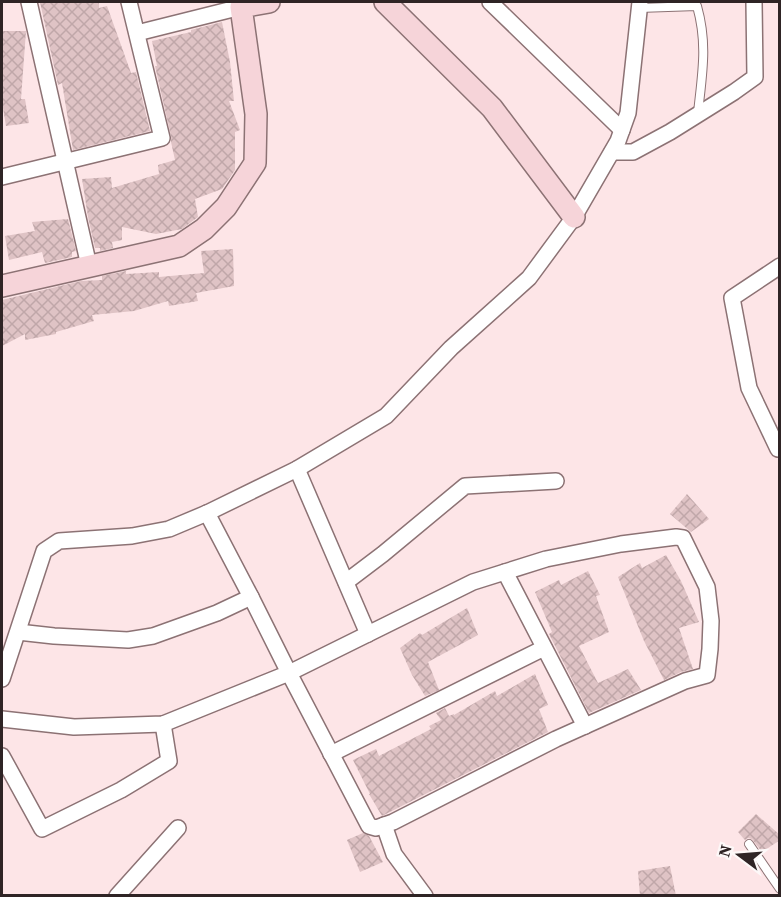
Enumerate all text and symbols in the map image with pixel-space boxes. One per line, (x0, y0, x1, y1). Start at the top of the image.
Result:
north arrow (709, 825, 769, 885)
text: N (712, 842, 737, 859)

